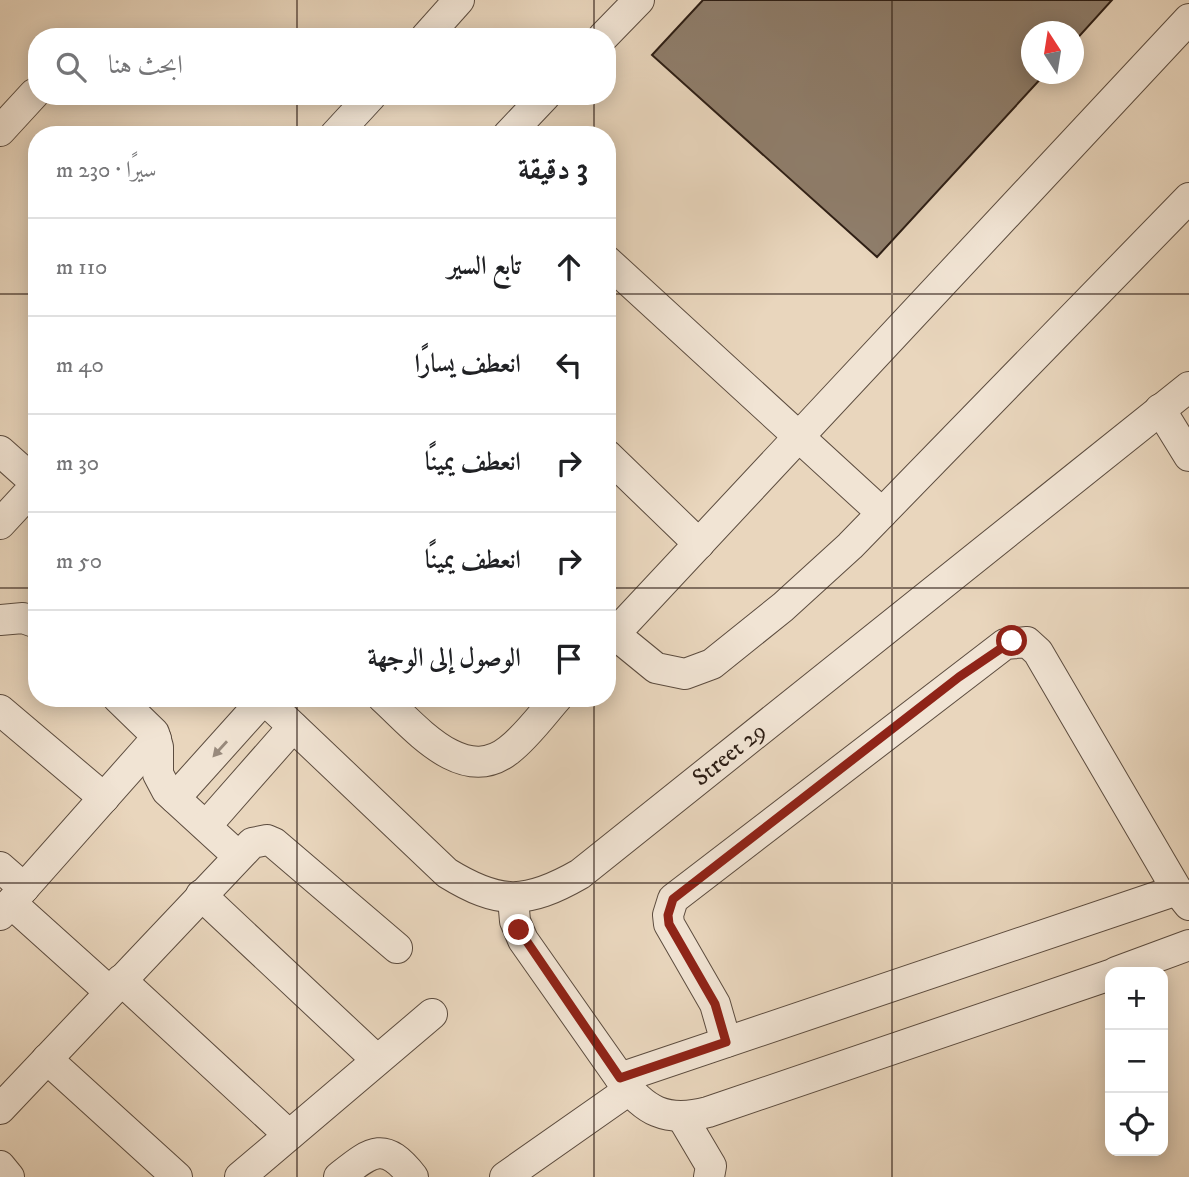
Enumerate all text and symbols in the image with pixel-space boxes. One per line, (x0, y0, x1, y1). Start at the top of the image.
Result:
north arrow (1021, 21, 1084, 84)
search box (28, 28, 616, 105)
icon: search (52, 48, 90, 86)
text: ابحث هنا (108, 49, 183, 82)
text: 3 دقيقة (518, 152, 588, 189)
text: سيرًا · 230 m (56, 156, 157, 185)
icon: ahead (550, 248, 588, 286)
text: تابع السير (448, 250, 521, 283)
text: 110 m (56, 253, 107, 282)
icon: left (550, 346, 588, 384)
text: انعطف يسارًا (414, 348, 521, 381)
text: 40 m (56, 351, 104, 380)
icon: right (550, 444, 588, 482)
text: انعطف يمينًا (425, 446, 521, 479)
text: 30 m (56, 449, 99, 478)
icon: right (550, 542, 588, 580)
text: انعطف يمينًا (425, 544, 521, 577)
text: 50 m (56, 547, 102, 576)
route start (996, 625, 1027, 656)
icon: arrive (550, 640, 588, 678)
text: الوصول إلى الوجهة (367, 642, 521, 675)
street label: Street 29 (687, 716, 772, 793)
one-way arrow (212, 740, 228, 757)
route end (503, 914, 534, 945)
map controls (1105, 967, 1168, 1156)
button: + (1105, 967, 1168, 1030)
button: − (1105, 1030, 1168, 1093)
button: locate (1105, 1093, 1168, 1156)

